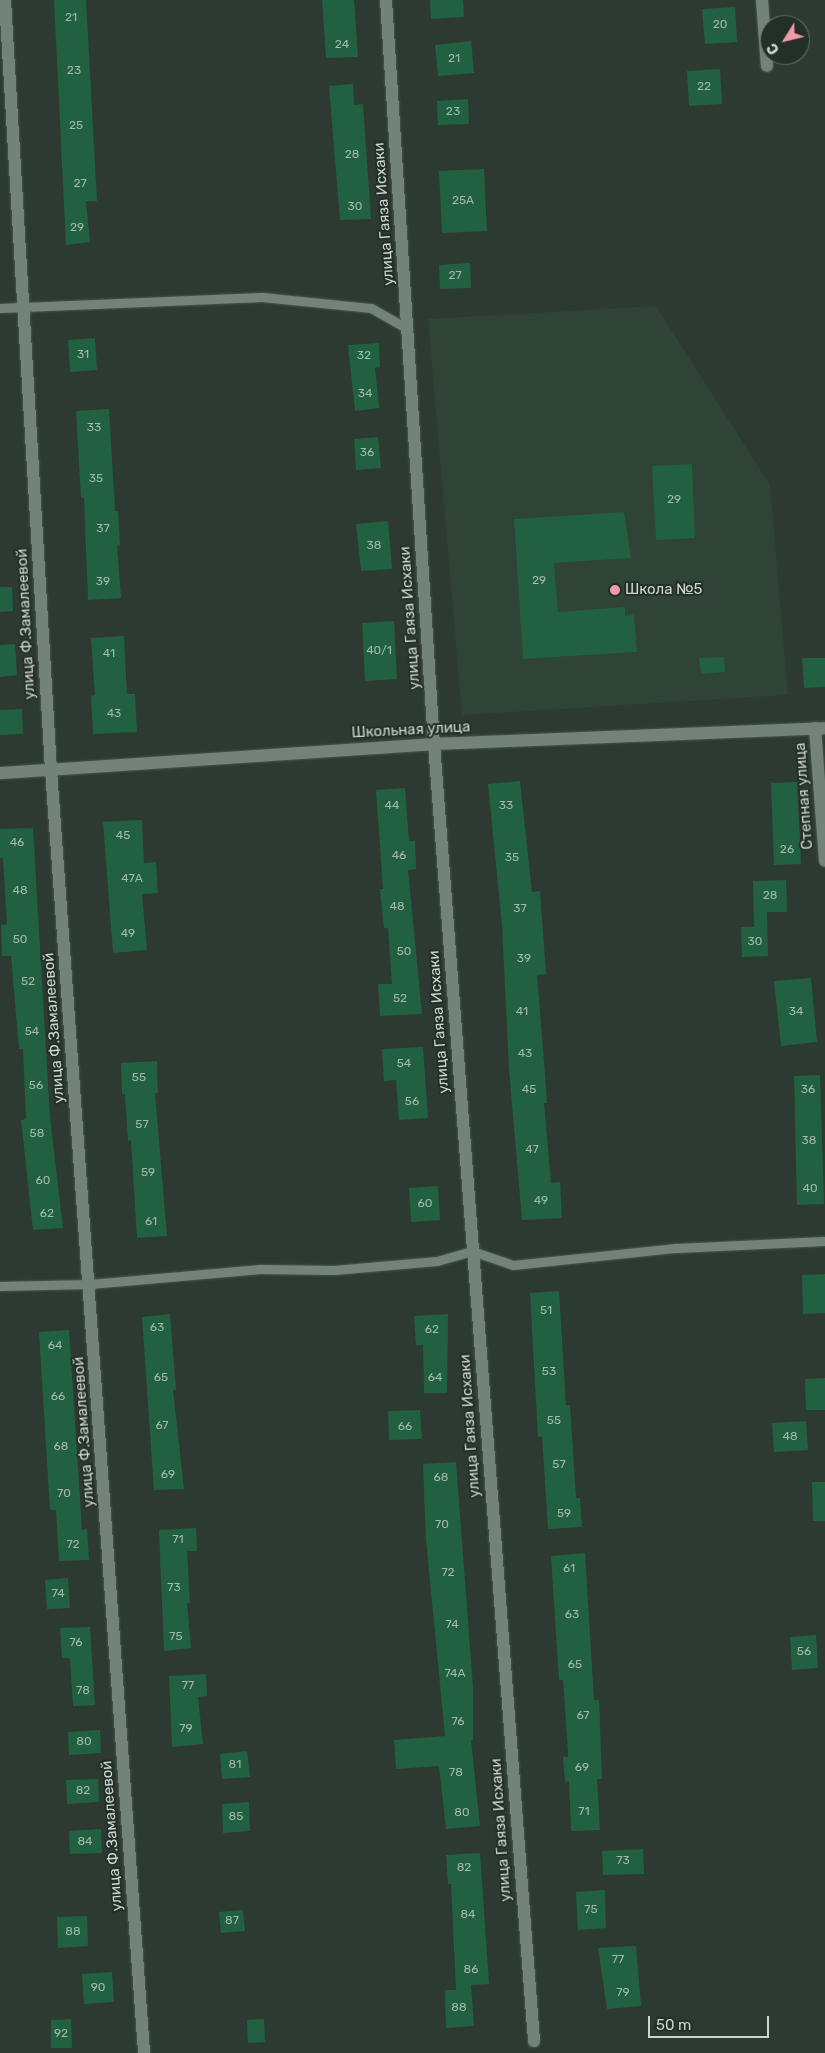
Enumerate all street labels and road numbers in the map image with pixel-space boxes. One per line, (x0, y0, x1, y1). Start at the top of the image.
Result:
street label: улица Гаяза Исхаки (370, 142, 398, 286)
street label: улица Гаяза Исхаки (396, 546, 424, 690)
street label: улица Ф.Замалеевой (13, 548, 39, 700)
street label: Школьная улица (351, 718, 471, 742)
street label: Степная улица (791, 742, 817, 850)
street label: улица Гаяза Исхаки (425, 950, 453, 1094)
street label: улица Ф.Замалеевой (40, 952, 68, 1104)
street label: улица Гаяза Исхаки (456, 1354, 484, 1498)
street label: улица Ф.Замалеевой (70, 1356, 98, 1508)
street label: улица Гаяза Исхаки (487, 1758, 515, 1902)
street label: улица Ф.Замалеевой (98, 1760, 126, 1912)

